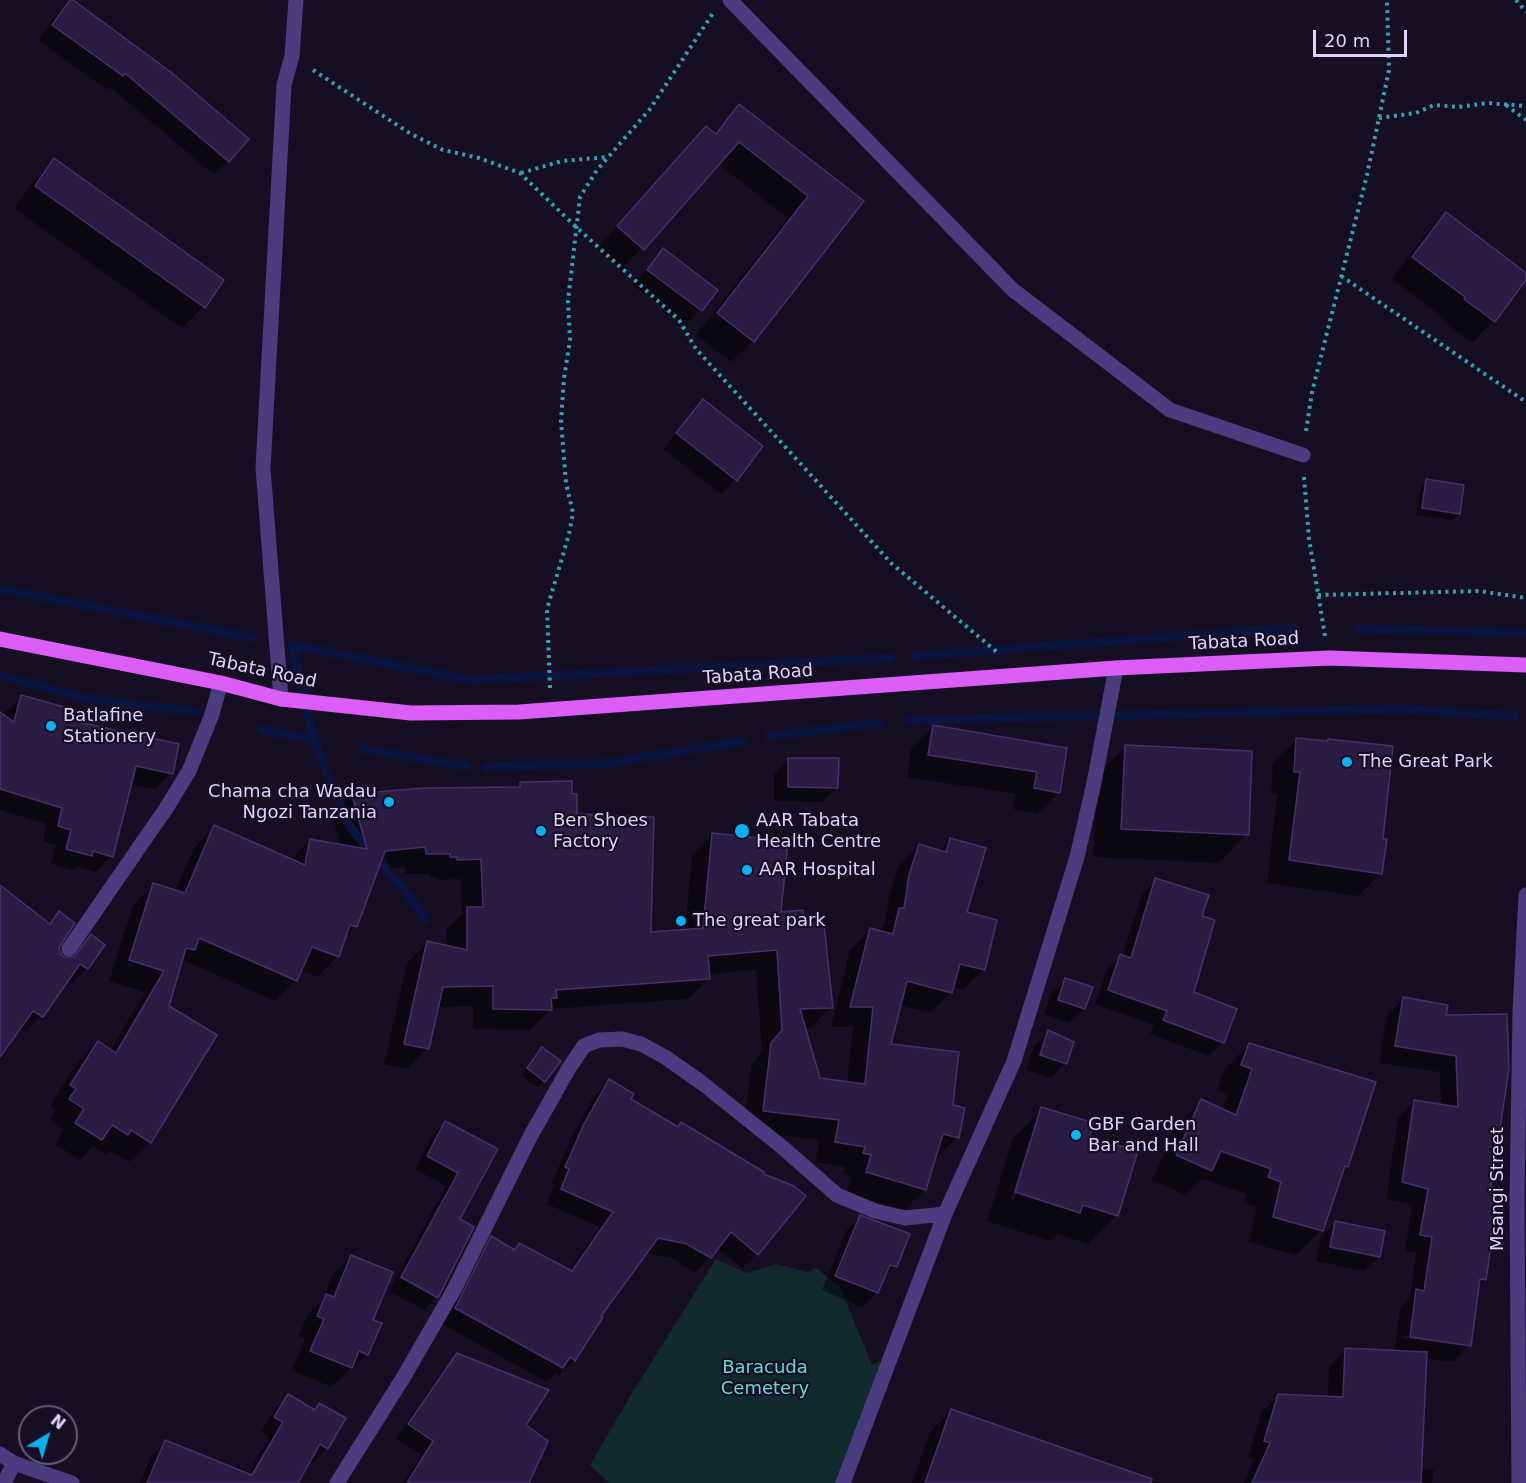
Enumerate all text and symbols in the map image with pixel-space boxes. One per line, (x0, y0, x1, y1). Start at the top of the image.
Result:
scale bar (1316, 18, 1410, 56)
text: 20 m (1324, 30, 1370, 51)
street label: Tabata Road (1188, 628, 1300, 656)
street label: Tabata Road (206, 649, 318, 693)
street label: Tabata Road (702, 660, 814, 690)
place label: Batlafine Stationery (63, 705, 156, 748)
marker: Batlafine Stationery (44, 719, 58, 733)
place label: The Great Park (1359, 751, 1493, 773)
marker: The Great Park (1340, 755, 1354, 769)
place label: Chama cha Wadau Ngozi Tanzania (208, 781, 377, 824)
marker: Chama cha Wadau Ngozi Tanzania (382, 795, 396, 809)
place label: Ben Shoes Factory (553, 810, 648, 852)
place label: AAR Tabata Health Centre (756, 810, 881, 852)
marker: AAR Tabata Health Centre (733, 822, 751, 840)
marker: Ben Shoes Factory (534, 824, 548, 838)
place label: AAR Hospital (759, 859, 876, 881)
marker: AAR Hospital (740, 863, 754, 877)
place label: The great park (693, 910, 826, 932)
marker: The great park (674, 914, 688, 928)
place label: GBF Garden Bar and Hall (1088, 1114, 1199, 1156)
street label: Msangi Street (1487, 1127, 1509, 1251)
marker: GBF Garden Bar and Hall (1069, 1128, 1083, 1142)
park label: Baracuda Cemetery (721, 1357, 809, 1400)
north arrow (18, 1405, 78, 1465)
text: N (47, 1410, 69, 1434)

